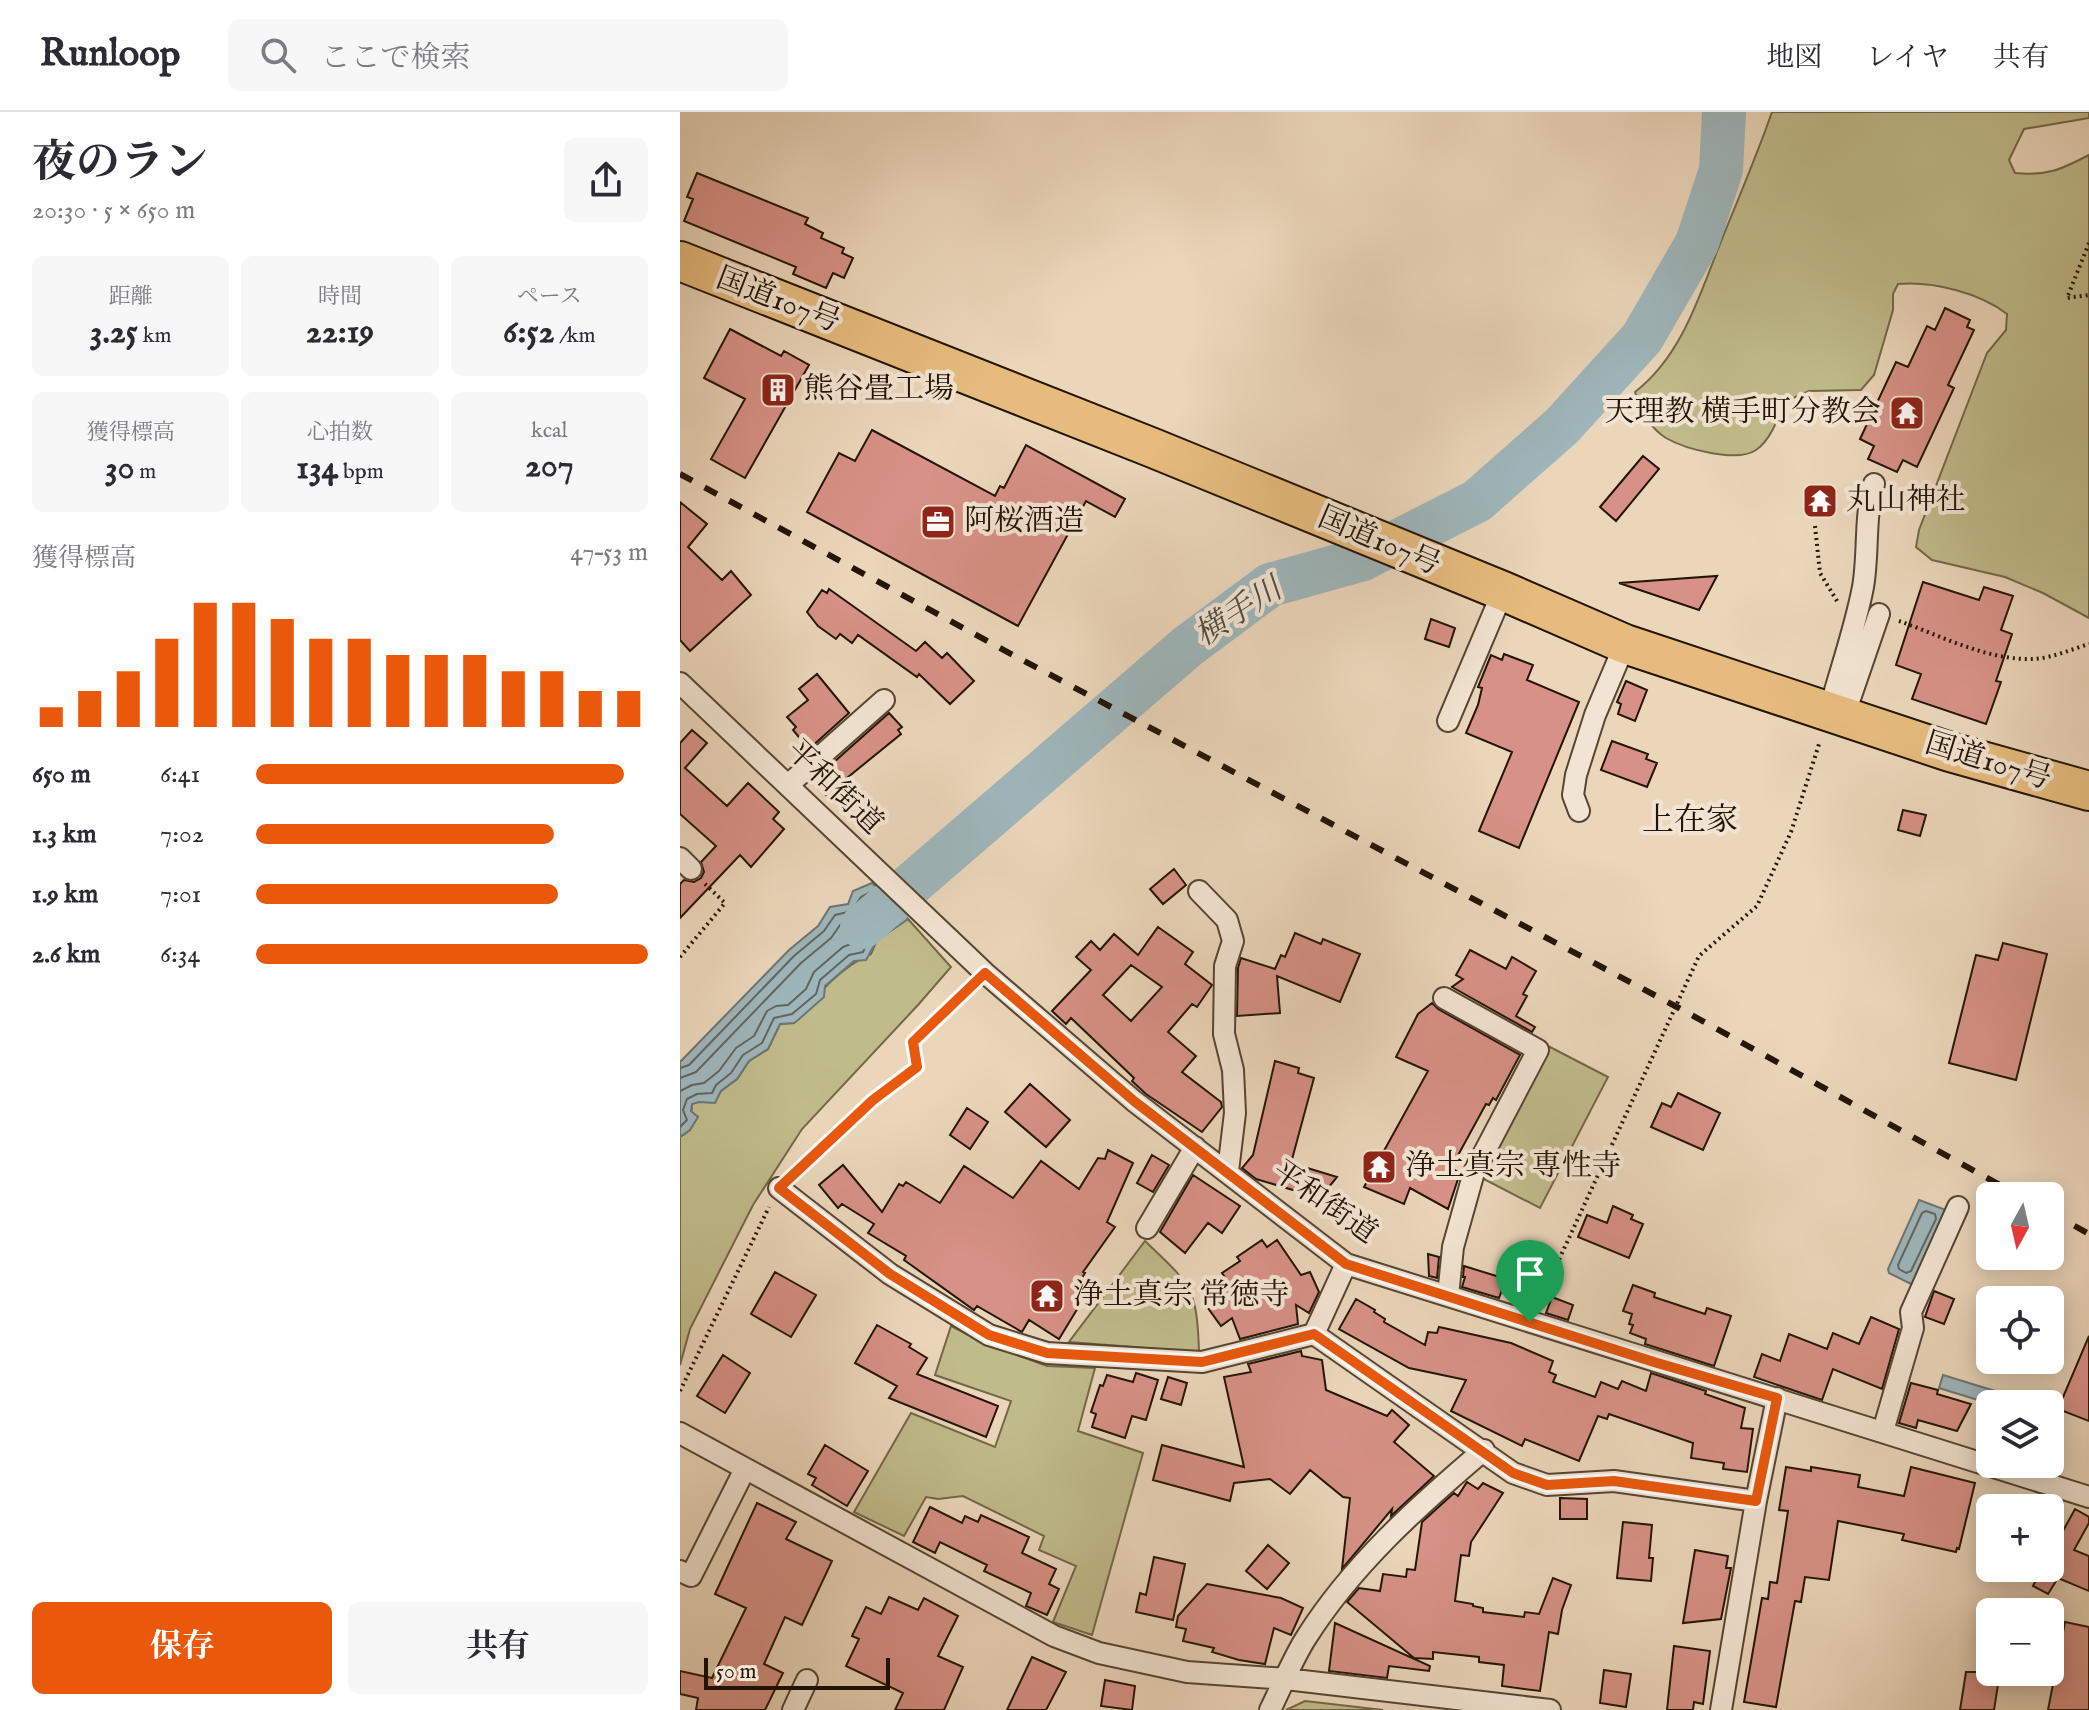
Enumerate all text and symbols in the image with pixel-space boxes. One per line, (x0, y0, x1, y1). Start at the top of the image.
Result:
search box (228, 19, 788, 91)
text: Runloop (40, 31, 180, 79)
icon: search (256, 33, 300, 77)
text: ここで検索 (320, 40, 470, 78)
text: 地図 (1766, 41, 1822, 76)
text: レイヤ (1866, 41, 1949, 76)
text: 共有 (1993, 41, 2049, 76)
text: 夜のラン (32, 136, 208, 192)
button: share (564, 138, 648, 222)
text: 20:30 · 5 × 650 m (32, 194, 195, 227)
street label: 国道107号 (711, 260, 845, 342)
text: 距離 (109, 283, 153, 311)
text: 時間 (318, 283, 362, 311)
text: ペース (517, 283, 582, 311)
text: 3.25 (90, 311, 138, 354)
text: 22:19 (306, 311, 374, 354)
text: 6:52 (503, 311, 555, 354)
text: km (138, 322, 172, 350)
text: /km (555, 322, 596, 350)
building icon: 熊谷畳工場 (759, 371, 797, 409)
place label: 熊谷畳工場 (804, 371, 954, 409)
place label: 天理教 横手町分教会 (1604, 394, 1881, 432)
temple icon: 天理教 横手町分教会 (1888, 394, 1926, 432)
text: kcal (531, 417, 568, 445)
text: 獲得標高 (87, 419, 175, 447)
text: 心拍数 (307, 419, 373, 447)
text: 207 (525, 445, 574, 488)
text: 30 (105, 447, 134, 490)
text: 134 (296, 447, 338, 490)
text: m (134, 458, 156, 486)
text: bpm (338, 458, 384, 486)
temple icon: 丸山神社 (1801, 482, 1839, 520)
place label: 丸山神社 (1846, 482, 1966, 520)
street label: 国道107号 (1312, 499, 1446, 585)
office icon: 阿桜酒造 (919, 503, 957, 541)
place label: 阿桜酒造 (964, 503, 1084, 541)
text: 47–53 m (570, 536, 648, 569)
text: 獲得標高 (32, 542, 136, 575)
water label: 横手川 (1188, 568, 1293, 656)
street label: 国道107号 (1920, 725, 2056, 799)
street label: 平和街道 (778, 733, 890, 843)
text: 650 m (32, 758, 91, 791)
text: 6:41 (160, 758, 200, 791)
district label: 上在家 (1642, 801, 1738, 842)
text: 1.3 km (32, 818, 97, 851)
text: 7:02 (160, 818, 204, 851)
text: 1.9 km (32, 878, 98, 911)
text: 7:01 (160, 878, 201, 911)
text: 2.6 km (32, 938, 100, 971)
text: 6:34 (160, 938, 200, 971)
temple icon: 浄土真宗 専性寺 (1360, 1148, 1398, 1186)
place label: 浄土真宗 専性寺 (1405, 1148, 1622, 1186)
street label: 平和街道 (1264, 1153, 1384, 1253)
north arrow (1976, 1182, 2064, 1270)
map controls (1976, 1182, 2064, 1686)
pin (1496, 1240, 1564, 1322)
icon: arrive (1508, 1252, 1552, 1296)
temple icon: 浄土真宗 常徳寺 (1028, 1277, 1066, 1315)
place label: 浄土真宗 常徳寺 (1073, 1277, 1290, 1315)
button: locate (1976, 1286, 2064, 1374)
button: layers (1976, 1390, 2064, 1478)
button: + (1976, 1494, 2064, 1582)
button: − (1976, 1598, 2064, 1686)
button: 保存 (32, 1602, 332, 1694)
button: 共有 (348, 1602, 648, 1694)
scale bar (704, 1654, 890, 1690)
text: 50 m (716, 1658, 757, 1686)

